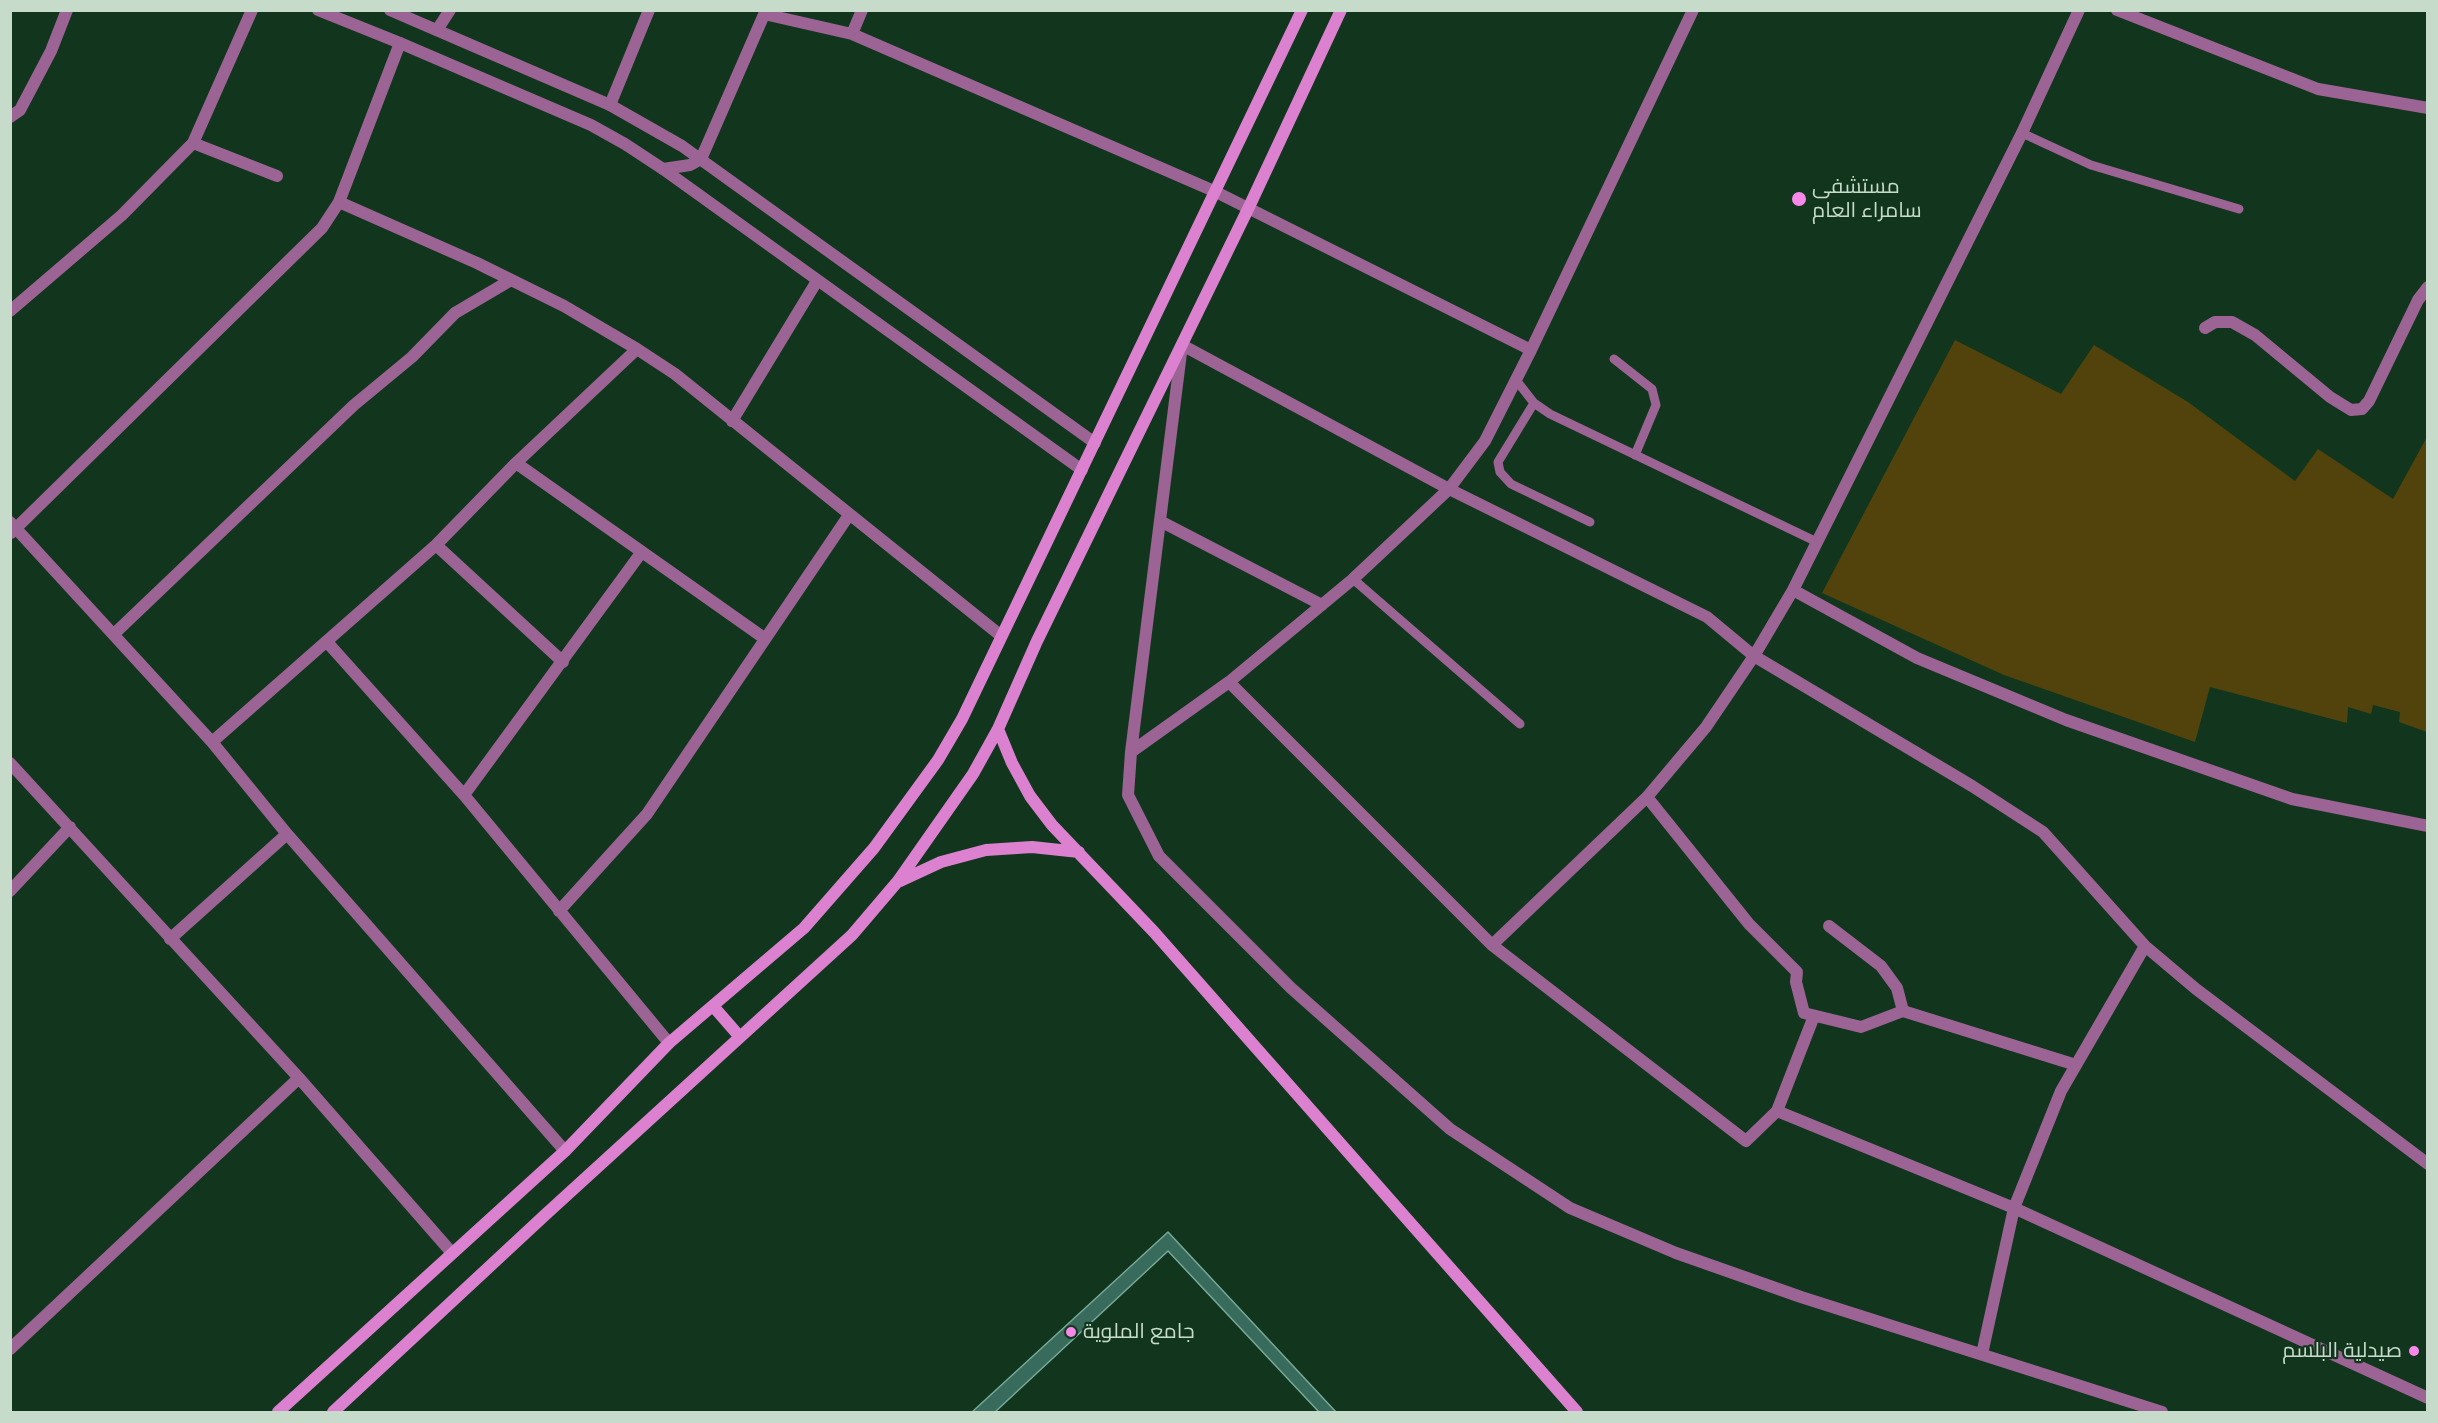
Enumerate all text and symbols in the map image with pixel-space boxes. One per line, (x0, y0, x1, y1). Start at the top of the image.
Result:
place label: مستشفى سامراء العام (1812, 174, 1922, 224)
marker: مستشفى سامراء العام (1790, 190, 1808, 208)
place label: جامع الملوية (1083, 1319, 1195, 1345)
marker: جامع الملوية (1064, 1325, 1078, 1339)
place label: صيدلية البلسم (2282, 1338, 2402, 1364)
marker: صيدلية البلسم (2407, 1344, 2421, 1358)

